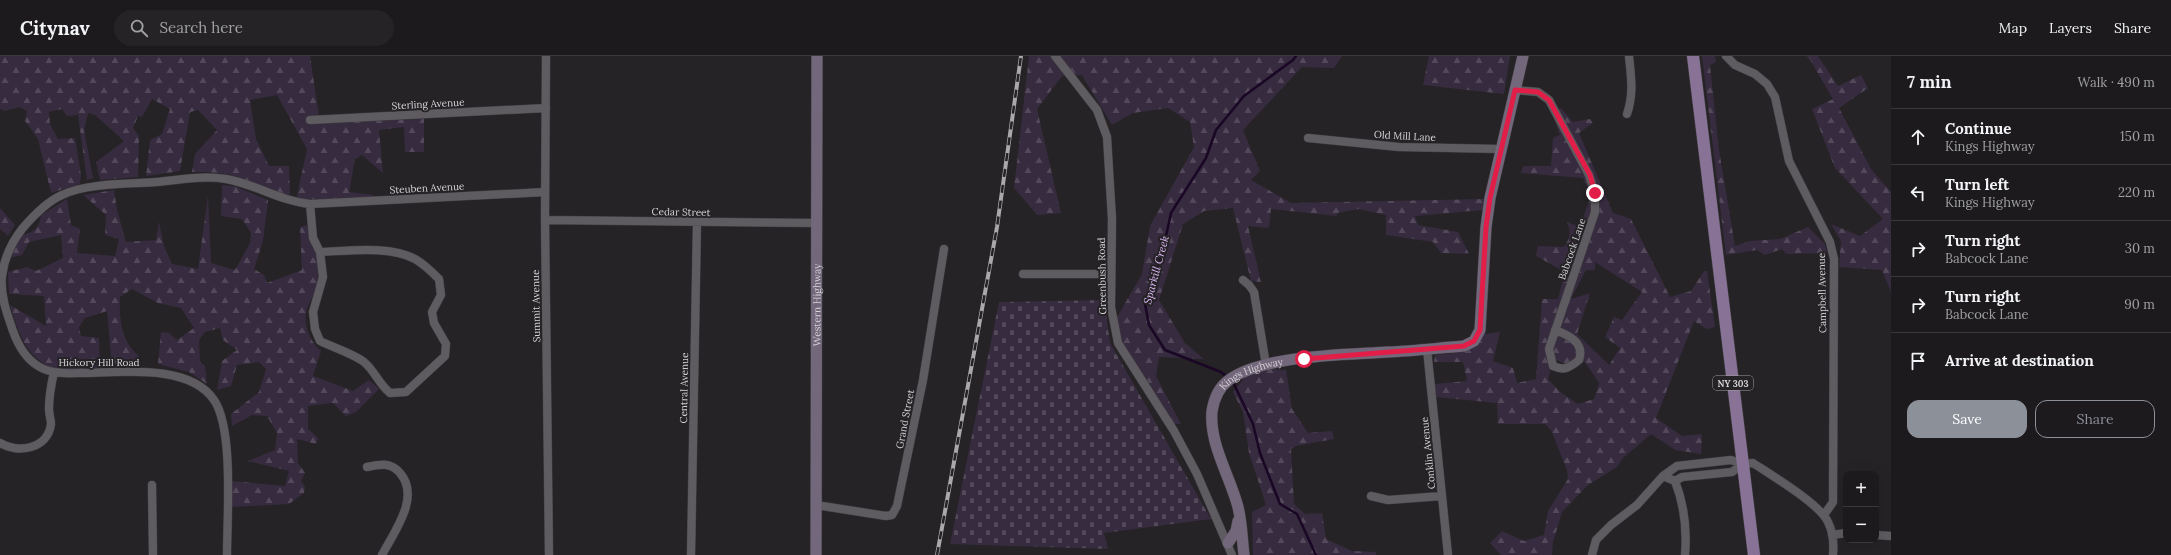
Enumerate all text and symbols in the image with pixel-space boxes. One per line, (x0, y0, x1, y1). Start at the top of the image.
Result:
search box (114, 10, 394, 46)
text: Citynav (20, 16, 90, 40)
icon: search (128, 17, 150, 39)
text: Search here (160, 18, 243, 37)
text: Map (1999, 19, 2027, 37)
text: Layers (2049, 19, 2092, 37)
text: Share (2114, 19, 2151, 37)
text: 7 min (1907, 71, 1952, 93)
text: Walk · 490 m (2078, 74, 2155, 91)
street label: Sterling Avenue (391, 96, 465, 112)
text: Continue (1945, 119, 2011, 138)
icon: ahead (1907, 126, 1929, 148)
street label: Old Mill Lane (1374, 128, 1437, 144)
text: 150 m (2120, 128, 2155, 145)
text: Kings Highway (1945, 138, 2035, 155)
text: Turn left (1945, 175, 2009, 194)
street label: Steuben Avenue (389, 180, 465, 196)
icon: left (1907, 182, 1929, 204)
route end (1586, 184, 1604, 202)
text: 220 m (2118, 184, 2155, 201)
text: Kings Highway (1945, 194, 2035, 211)
street label: Cedar Street (651, 205, 711, 219)
street label: Babcock Lane (1555, 216, 1589, 282)
text: Turn right (1945, 231, 2021, 250)
water label: Sparkill Creek (1140, 234, 1172, 306)
street label: Greenbush Road (1095, 237, 1109, 315)
icon: right (1907, 238, 1929, 260)
text: 30 m (2125, 240, 2155, 257)
text: Babcock Lane (1945, 250, 2029, 267)
street label: Campbell Avenue (1815, 252, 1829, 333)
street label: Western Highway (810, 263, 823, 346)
street label: Summit Avenue (529, 269, 543, 343)
text: Turn right (1945, 287, 2021, 306)
icon: right (1907, 294, 1929, 316)
text: 90 m (2124, 296, 2155, 313)
text: Babcock Lane (1945, 306, 2029, 323)
route start (1295, 350, 1313, 368)
icon: arrive (1907, 350, 1929, 372)
text: Arrive at destination (1945, 351, 2094, 370)
street label: Central Avenue (677, 352, 691, 424)
street label: Kings Highway (1216, 354, 1285, 392)
street label: Hickory Hill Road (58, 356, 140, 369)
road number: NY 303 (1713, 376, 1753, 390)
street label: Grand Street (893, 388, 917, 450)
button: Save (1907, 400, 2027, 438)
button: Share (2035, 400, 2155, 438)
street label: Conklin Avenue (1418, 416, 1438, 490)
map controls (1843, 471, 1879, 543)
button: + (1843, 471, 1879, 507)
button: − (1843, 507, 1879, 543)

